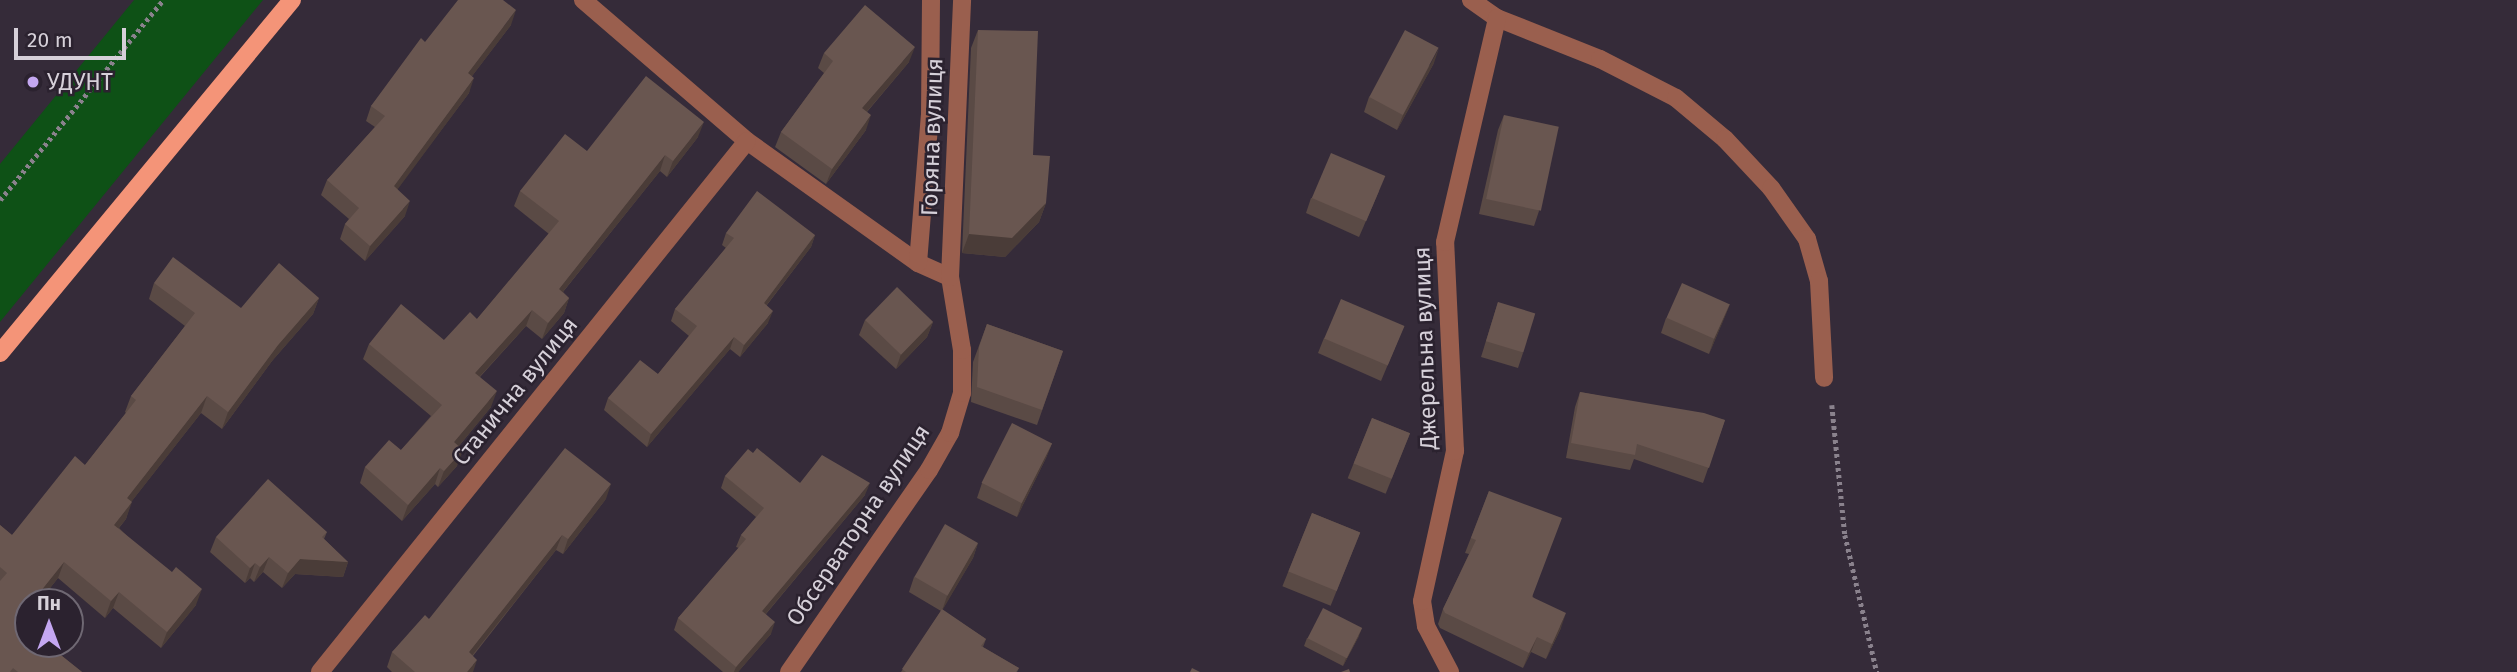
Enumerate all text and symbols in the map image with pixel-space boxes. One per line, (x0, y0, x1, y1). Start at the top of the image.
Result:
scale bar (18, 14, 130, 58)
text: 20 m (27, 27, 73, 53)
street label: Горяна вулиця (915, 58, 949, 216)
place label: УДУНТ (47, 68, 113, 96)
marker: УДУНТ (25, 74, 41, 90)
street label: Джерельна вулиця (1408, 246, 1442, 450)
street label: Станична вулиця (447, 311, 583, 471)
street label: Обсерваторна вулиця (780, 419, 936, 631)
north arrow (14, 588, 84, 658)
text: Пн (37, 592, 61, 615)

